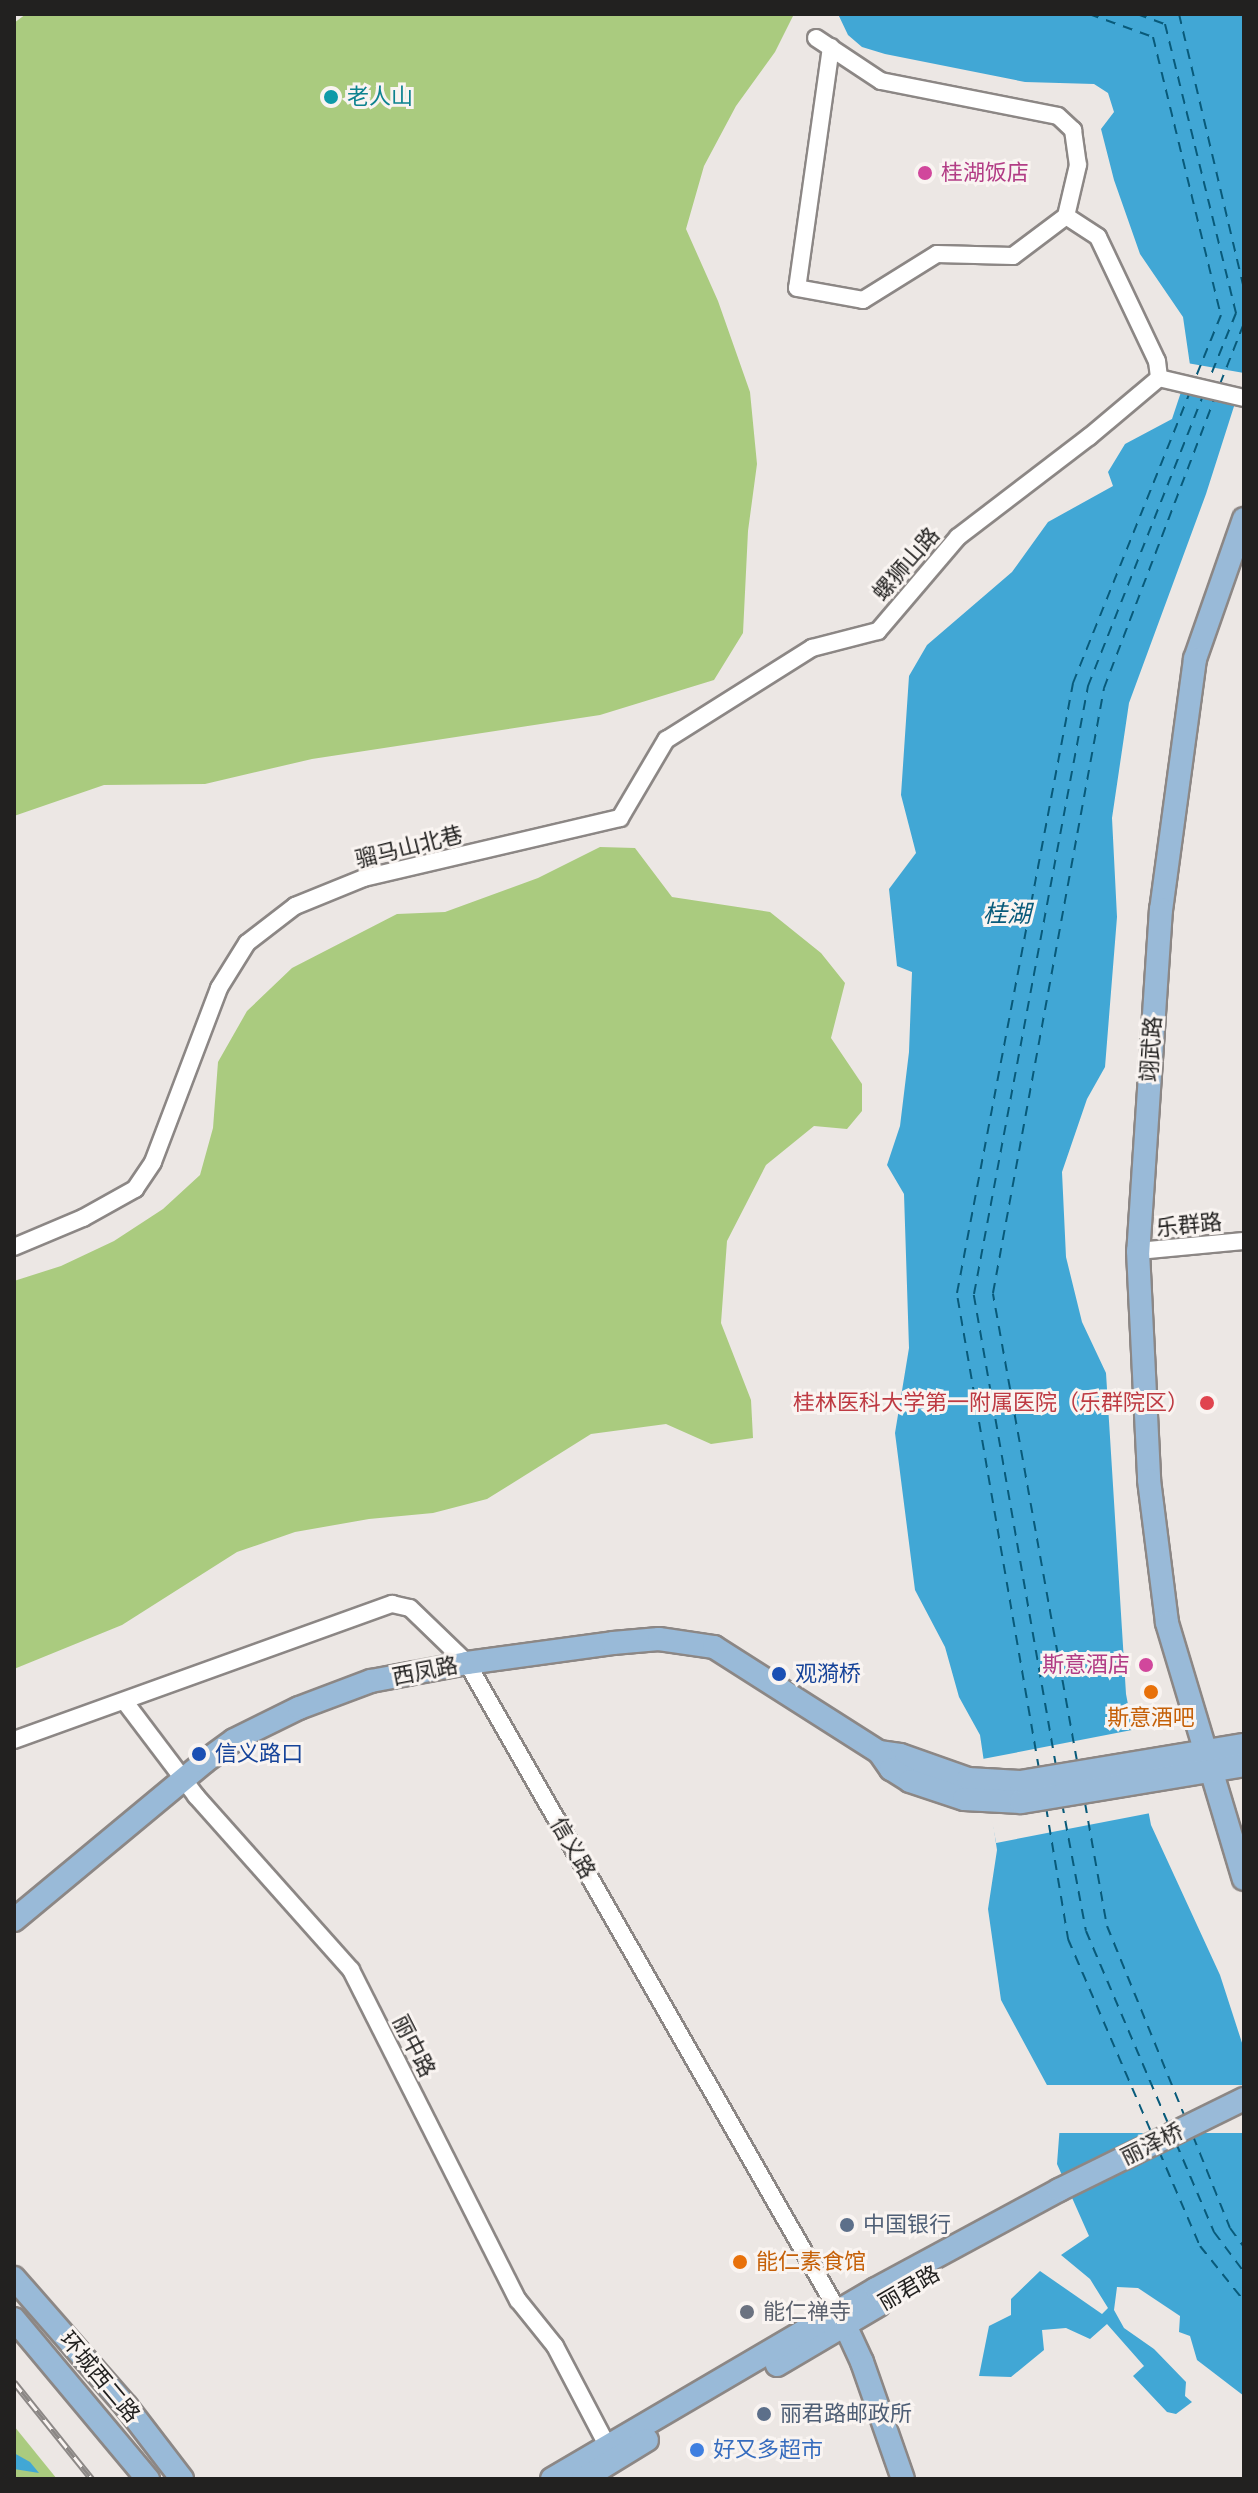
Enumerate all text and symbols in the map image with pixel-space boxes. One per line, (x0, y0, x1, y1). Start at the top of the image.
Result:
place label: 老人山 (347, 84, 413, 110)
marker: 老人山 (322, 88, 340, 106)
place label: 桂湖饭店 (941, 160, 1029, 186)
marker: 桂湖饭店 (916, 164, 934, 182)
street label: 螺狮山路 (867, 522, 945, 606)
street label: 骝马山北巷 (352, 821, 466, 873)
water label: 桂湖 (983, 901, 1031, 929)
street label: 翊武路 (1136, 1015, 1166, 1083)
street label: 乐群路 (1155, 1208, 1223, 1242)
place label: 桂林医科大学第一附属医院（乐群院区） (793, 1390, 1189, 1416)
marker: 桂林医科大学第一附属医院（乐群院区） (1196, 1392, 1218, 1414)
street label: 西凤路 (390, 1652, 460, 1690)
place label: 斯意酒店 (1042, 1652, 1130, 1678)
marker: 斯意酒店 (1137, 1656, 1155, 1674)
place label: 观漪桥 (795, 1661, 861, 1687)
marker: 观漪桥 (770, 1665, 788, 1683)
marker: 斯意酒吧 (1142, 1683, 1160, 1701)
place label: 斯意酒吧 (1107, 1705, 1195, 1731)
place label: 信义路口 (215, 1741, 303, 1767)
marker: 信义路口 (190, 1745, 208, 1763)
street label: 信义路 (545, 1813, 601, 1883)
street label: 丽中路 (387, 2011, 441, 2081)
street label: 丽泽桥 (1117, 2118, 1187, 2170)
place label: 中国银行 (863, 2212, 951, 2238)
marker: 中国银行 (838, 2216, 856, 2234)
place label: 能仁素食馆 (756, 2249, 866, 2275)
marker: 能仁素食馆 (731, 2253, 749, 2271)
street label: 丽君路 (874, 2260, 944, 2316)
place label: 能仁禅寺 (763, 2299, 851, 2325)
marker: 能仁禅寺 (738, 2303, 756, 2321)
street label: 环城西二路 (55, 2326, 145, 2428)
place label: 丽君路邮政所 (780, 2401, 912, 2427)
marker: 丽君路邮政所 (755, 2405, 773, 2423)
place label: 好又多超市 (713, 2437, 823, 2463)
marker: 好又多超市 (688, 2441, 706, 2459)

